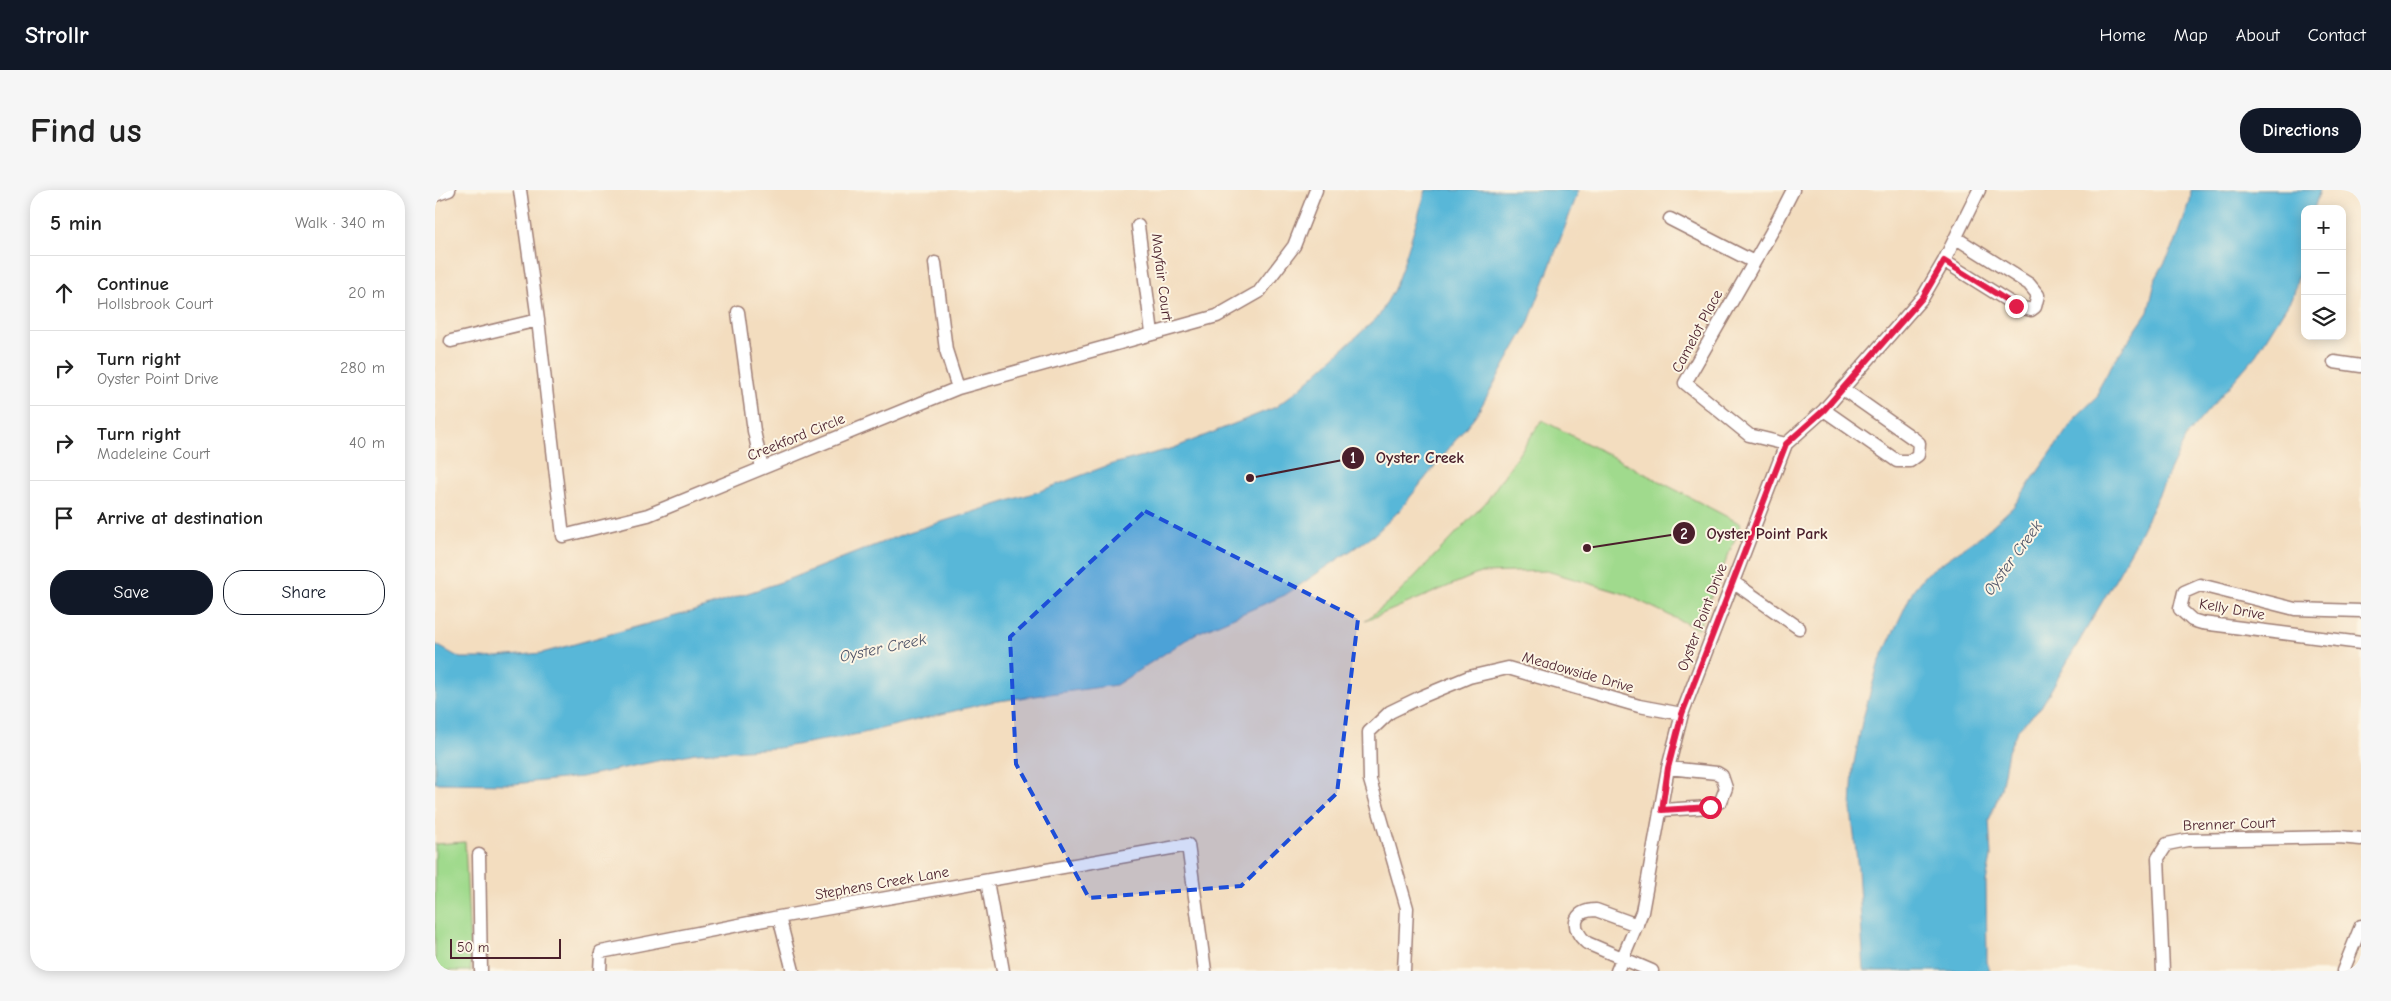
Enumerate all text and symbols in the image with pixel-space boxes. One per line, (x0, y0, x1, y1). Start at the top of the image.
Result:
text: Strollr (25, 21, 89, 49)
text: Home (2099, 25, 2146, 46)
text: Map (2174, 25, 2208, 46)
text: About (2236, 25, 2280, 46)
text: Contact (2308, 25, 2366, 46)
button: Directions (2240, 108, 2361, 153)
text: Find us (30, 110, 142, 151)
map controls (2301, 205, 2346, 340)
button: + (2301, 205, 2346, 250)
text: 5 min (50, 211, 102, 235)
text: Walk · 340 m (295, 214, 385, 232)
street label: Mayfair Court (1148, 232, 1176, 323)
button: − (2301, 250, 2346, 295)
text: Continue (97, 273, 169, 295)
icon: ahead (50, 279, 78, 307)
text: 20 m (348, 284, 385, 302)
street label: Camelot Place (1668, 286, 1727, 376)
text: Hollsbrook Court (97, 295, 213, 313)
route end (2005, 295, 2028, 318)
button: layers (2301, 295, 2346, 340)
text: Turn right (97, 348, 181, 370)
icon: right (50, 354, 78, 382)
text: 280 m (340, 359, 385, 377)
text: Oyster Point Drive (97, 370, 219, 388)
street label: Creekford Circle (745, 409, 848, 465)
text: Turn right (97, 423, 181, 445)
icon: right (50, 429, 78, 457)
text: 40 m (349, 434, 385, 452)
callout: Oyster Creek (1341, 442, 1474, 473)
text: Madeleine Court (97, 445, 210, 463)
text: 1 (1350, 449, 1356, 467)
text: Oyster Creek (1376, 449, 1464, 467)
icon: arrive (50, 504, 78, 532)
text: Arrive at destination (97, 507, 263, 529)
water label: Oyster Creek (1980, 517, 2046, 599)
callout: Oyster Point Park (1671, 518, 1837, 549)
text: 2 (1680, 525, 1688, 543)
text: Oyster Point Park (1706, 525, 1828, 543)
street label: Oyster Point Drive (1673, 560, 1731, 673)
button: Save (50, 570, 213, 615)
button: Share (223, 570, 385, 615)
street label: Kelly Drive (2198, 594, 2267, 624)
water label: Oyster Creek (838, 630, 928, 666)
street label: Meadowside Drive (1520, 648, 1636, 697)
route start (1699, 796, 1722, 819)
street label: Brenner Court (2182, 813, 2276, 835)
street label: Stephens Creek Lane (814, 862, 951, 904)
scale bar (450, 936, 561, 959)
text: 50 m (457, 939, 489, 956)

